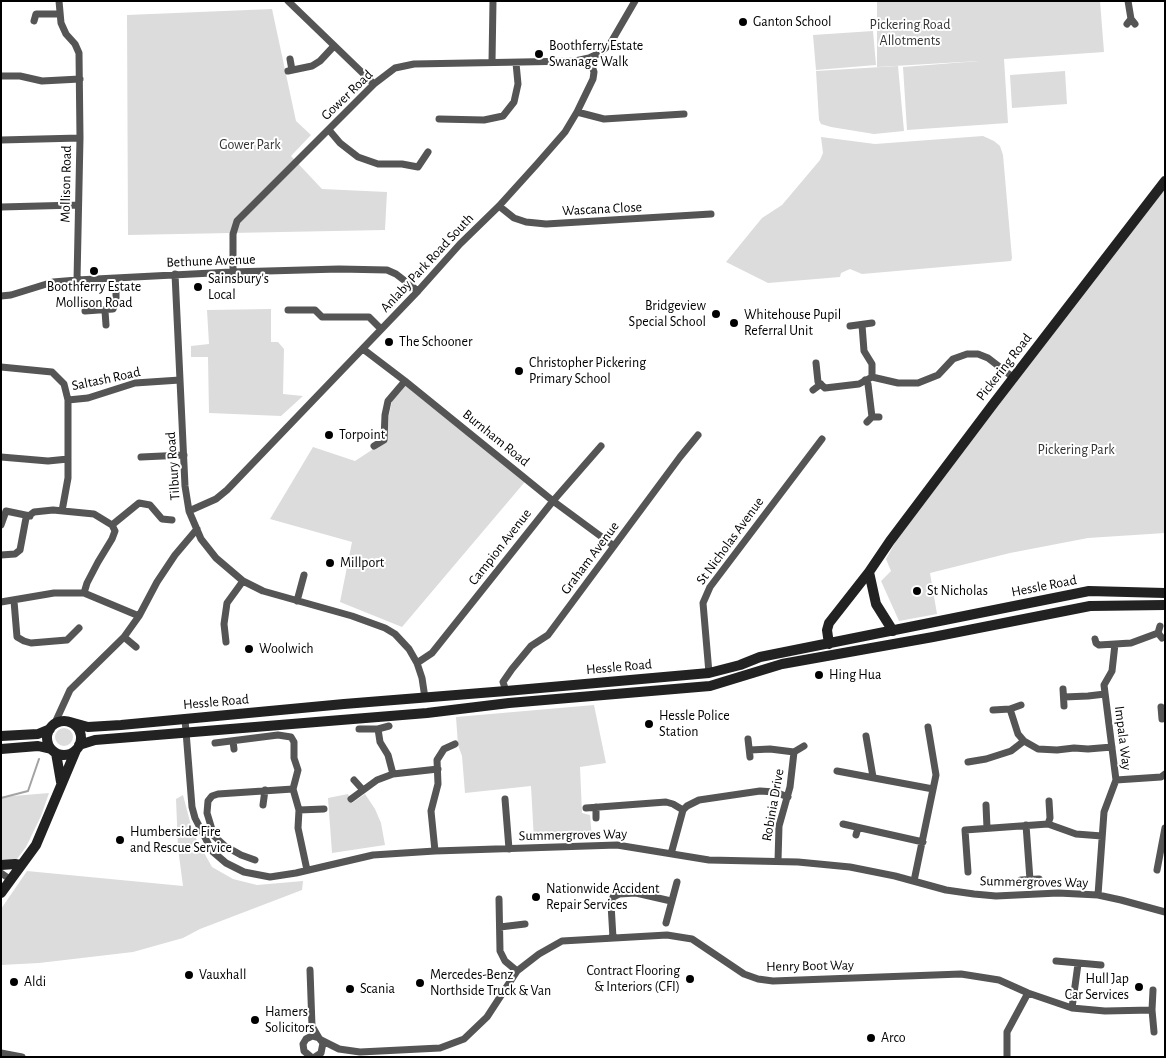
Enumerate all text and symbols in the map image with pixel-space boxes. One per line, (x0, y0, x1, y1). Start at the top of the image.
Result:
place label: Ganton School (753, 14, 832, 30)
marker: Ganton School (737, 16, 749, 28)
park label: Pickering Road Allotments (870, 17, 950, 49)
place label: Boothferry Estate Swanage Walk (549, 38, 643, 70)
marker: Boothferry Estate Swanage Walk (533, 48, 545, 60)
street label: Gower Road (318, 66, 376, 124)
park label: Gower Park (219, 137, 281, 153)
street label: Mollison Road (57, 145, 75, 223)
street label: Wascana Close (562, 199, 642, 219)
street label: Anlaby Park Road South (377, 210, 477, 316)
street label: Bethune Avenue (166, 251, 256, 271)
marker: Boothferry Estate Mollison Road (88, 265, 100, 277)
place label: Sainsbury's Local (208, 271, 269, 304)
place label: Boothferry Estate Mollison Road (47, 279, 141, 312)
marker: Sainsbury's Local (192, 281, 204, 293)
place label: Bridgeview Special School (629, 298, 706, 331)
place label: Whitehouse Pupil Referral Unit (744, 307, 841, 340)
marker: Bridgeview Special School (710, 308, 722, 320)
marker: Whitehouse Pupil Referral Unit (728, 317, 740, 329)
street label: Pickering Road (973, 330, 1035, 404)
place label: The Schooner (399, 334, 473, 350)
marker: The Schooner (383, 336, 395, 348)
place label: Christopher Pickering Primary School (529, 355, 646, 388)
street label: Saltash Road (70, 364, 142, 394)
marker: Christopher Pickering Primary School (513, 365, 525, 377)
street label: Burnham Road (459, 406, 533, 470)
place label: Torpoint (339, 427, 385, 443)
marker: Torpoint (323, 429, 335, 441)
street label: Tilbury Road (162, 431, 184, 501)
park label: Pickering Park (1037, 442, 1115, 458)
street label: St Nicholas Avenue (693, 494, 767, 588)
street label: Campion Avenue (465, 505, 535, 589)
street label: Graham Avenue (557, 518, 623, 598)
place label: Millport (340, 555, 384, 571)
marker: Millport (324, 557, 336, 569)
street label: Hessle Road (1010, 571, 1078, 601)
place label: St Nicholas (927, 583, 988, 599)
marker: St Nicholas (911, 585, 923, 597)
place label: Woolwich (259, 641, 314, 657)
marker: Woolwich (243, 643, 255, 655)
street label: Hessle Road (585, 656, 653, 678)
place label: Hing Hua (829, 667, 881, 683)
marker: Hing Hua (813, 669, 825, 681)
street label: Hessle Road (182, 691, 250, 713)
street label: Impala Way (1111, 705, 1135, 771)
place label: Hessle Police Station (659, 708, 730, 740)
marker: Hessle Police Station (643, 718, 655, 730)
street label: Robinia Drive (758, 767, 788, 843)
place label: Humberside Fire and Rescue Service (130, 824, 232, 856)
street label: Summergroves Way (519, 826, 627, 844)
marker: Humberside Fire and Rescue Service (114, 834, 126, 846)
street label: Summergroves Way (980, 873, 1088, 891)
place label: Nationwide Accident Repair Services (546, 881, 660, 914)
marker: Nationwide Accident Repair Services (530, 891, 542, 903)
street label: Henry Boot Way (766, 957, 854, 975)
place label: Contract Flooring & Interiors (CFI) (586, 963, 680, 996)
place label: Vauxhall (199, 967, 247, 983)
place label: Mercedes-Benz Northside Truck & Van (430, 967, 551, 1000)
marker: Vauxhall (183, 969, 195, 981)
place label: Hull Jap Car Services (1065, 971, 1129, 1004)
marker: Contract Flooring & Interiors (CFI) (684, 973, 696, 985)
place label: Aldi (24, 974, 46, 990)
marker: Aldi (8, 976, 20, 988)
marker: Mercedes-Benz Northside Truck & Van (414, 977, 426, 989)
place label: Scania (360, 981, 395, 997)
marker: Hull Jap Car Services (1133, 981, 1145, 993)
marker: Scania (344, 983, 356, 995)
place label: Hamers Solicitors (265, 1004, 315, 1036)
marker: Hamers Solicitors (249, 1014, 261, 1026)
place label: Arco (881, 1030, 906, 1046)
marker: Arco (865, 1032, 877, 1044)

